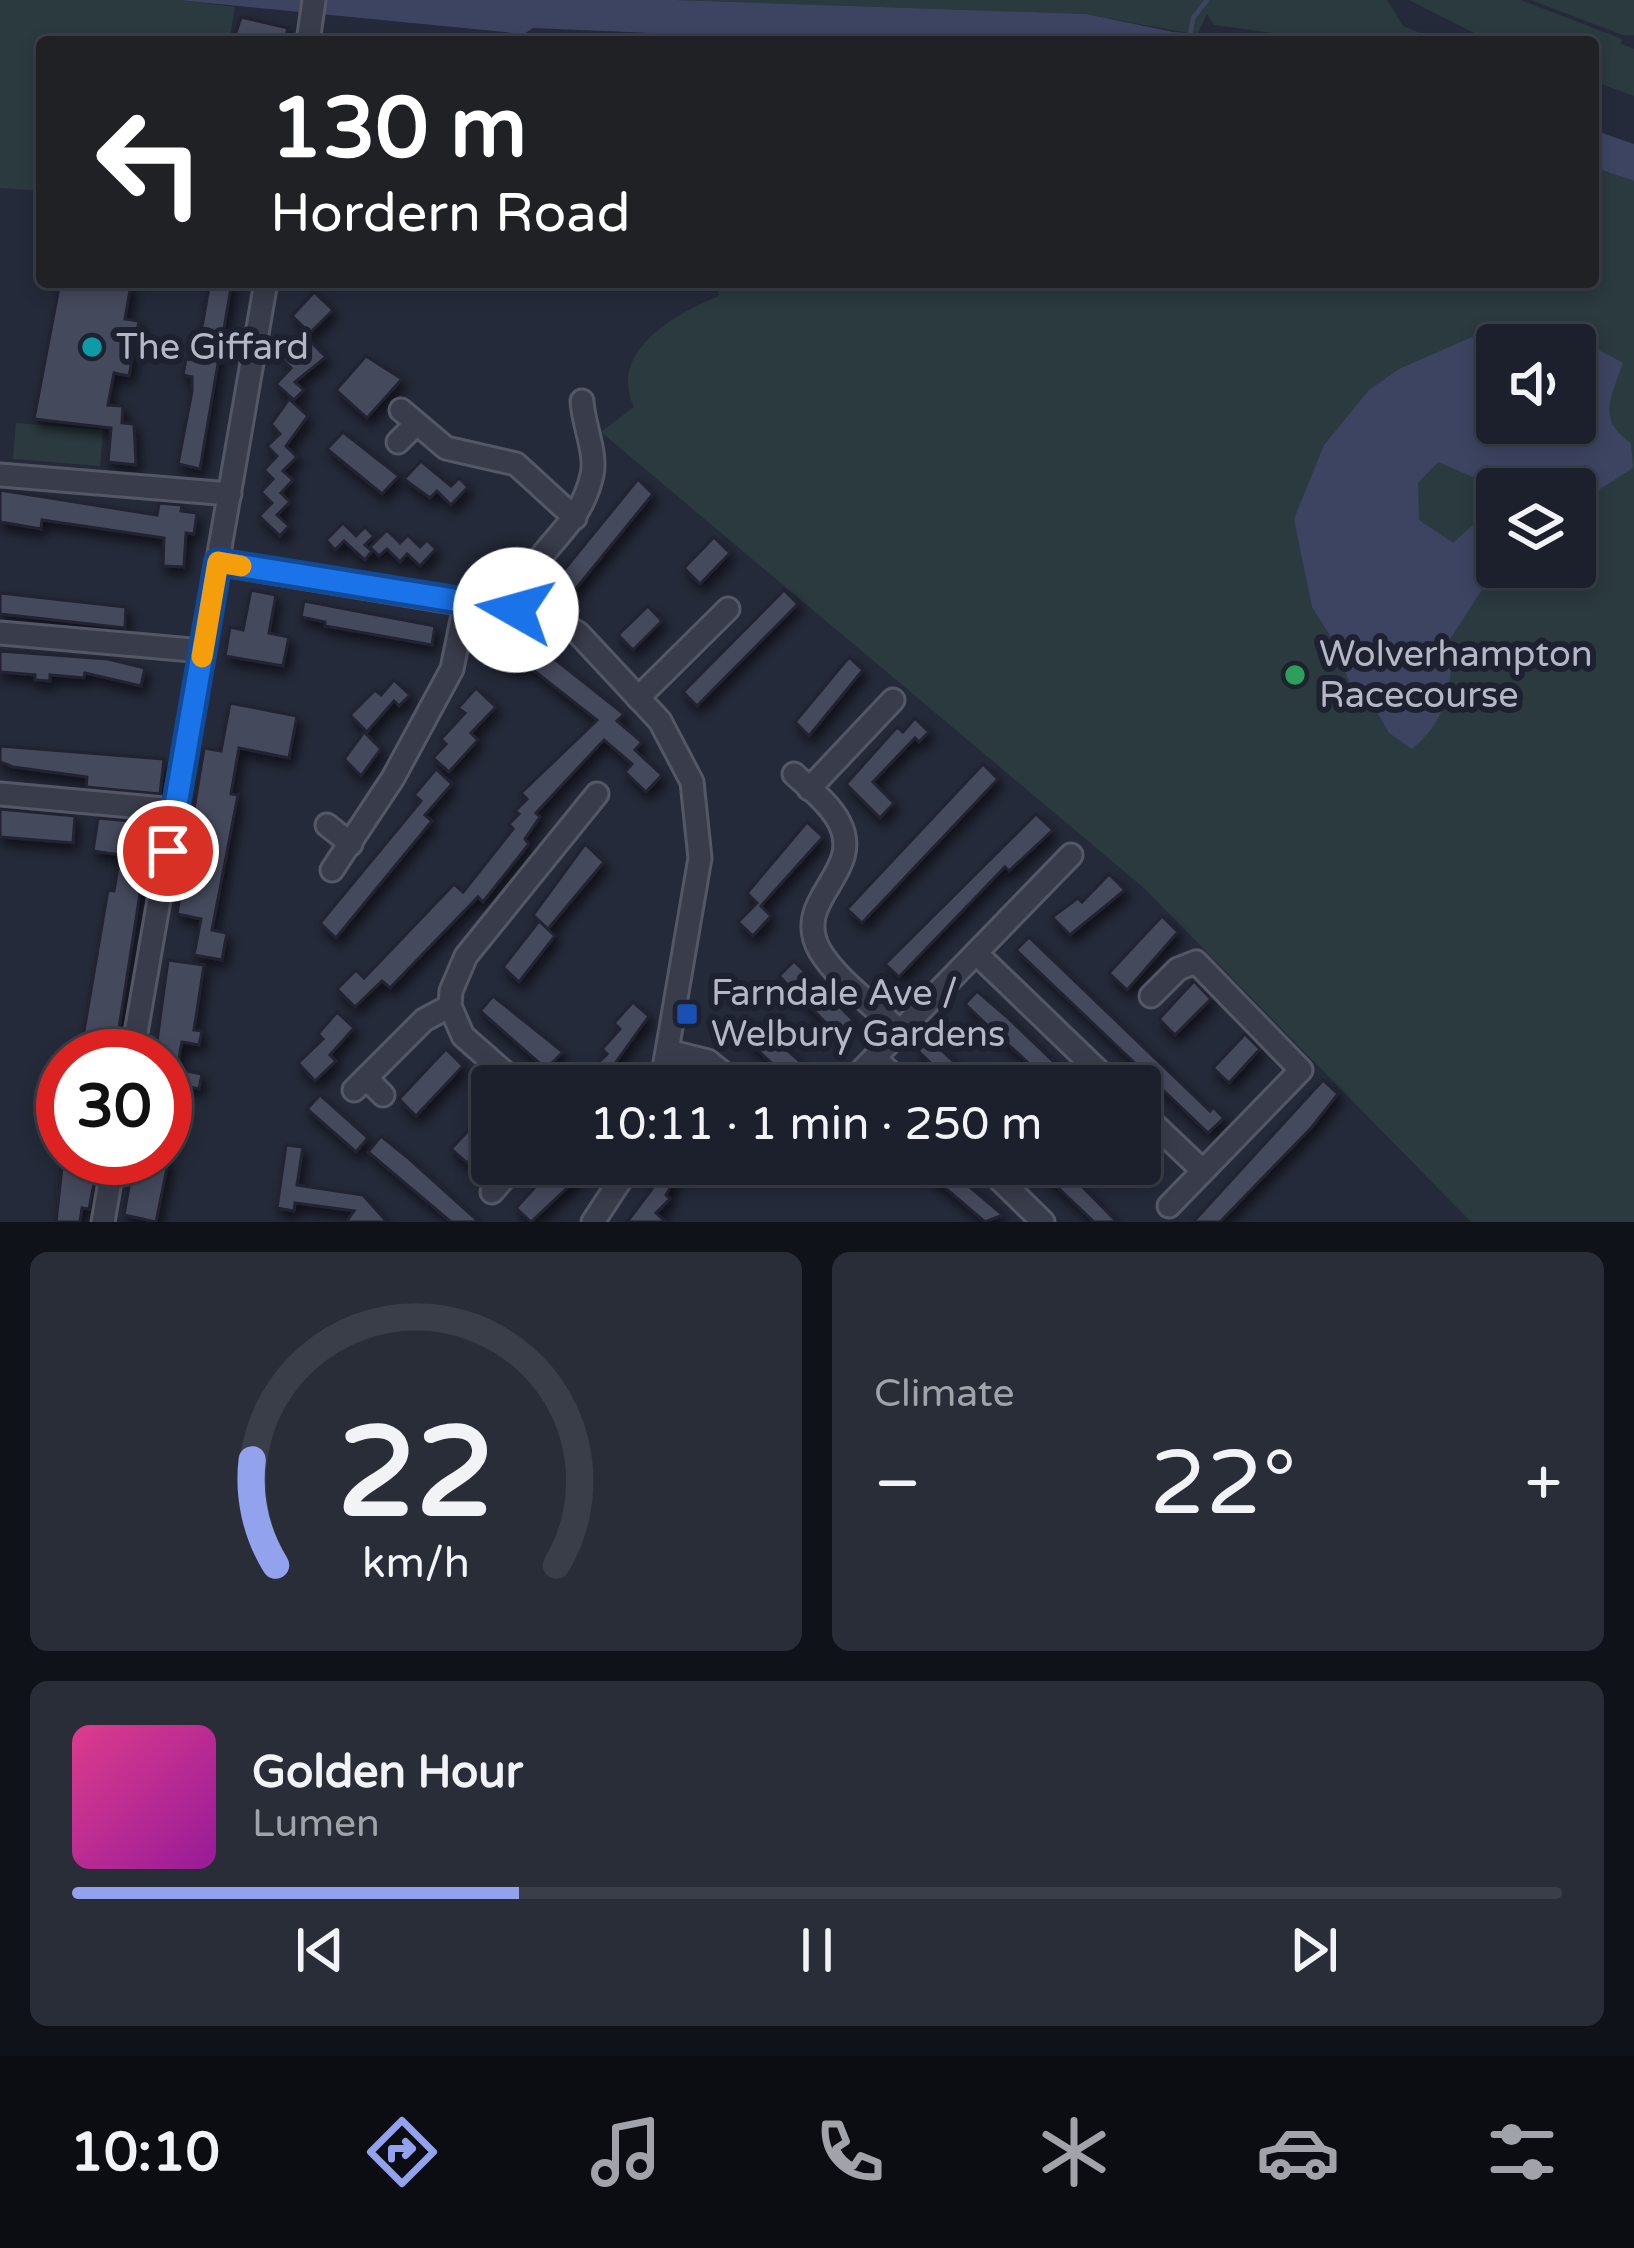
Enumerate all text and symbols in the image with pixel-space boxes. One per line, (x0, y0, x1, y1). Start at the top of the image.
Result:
text: 130 m (270, 79, 527, 180)
icon: left (72, 84, 228, 240)
text: Hordern Road (270, 181, 631, 246)
map controls (1476, 324, 1596, 588)
button: sound (1476, 324, 1596, 444)
place label: The Giffard (116, 326, 309, 369)
marker: The Giffard (79, 334, 105, 360)
button: layers (1476, 468, 1596, 588)
position arrow (453, 547, 579, 673)
place label: Wolverhampton Racecourse (1319, 633, 1593, 717)
marker: Wolverhampton Racecourse (1282, 662, 1308, 688)
pin (117, 800, 219, 902)
icon: arrive (135, 818, 201, 884)
place label: Farndale Ave / Welbury Gardens (711, 972, 1005, 1056)
marker: Farndale Ave / Welbury Gardens (674, 1001, 700, 1027)
speed limit sign: 30 (36, 1029, 192, 1185)
text: 10:11 · 1 min · 250 m (590, 1098, 1042, 1152)
text: Climate (874, 1370, 1014, 1417)
text: 22 (338, 1399, 494, 1550)
text: 22° (1149, 1430, 1296, 1539)
text: − (874, 1444, 921, 1524)
text: + (1525, 1444, 1562, 1524)
text: km/h (362, 1537, 470, 1588)
text: Golden Hour (252, 1746, 523, 1800)
text: Lumen (252, 1800, 380, 1847)
icon: previous (287, 1917, 353, 1983)
icon: pause (784, 1917, 850, 1983)
icon: next (1281, 1917, 1347, 1983)
icon: directions (360, 2110, 444, 2194)
icon: music (584, 2110, 668, 2194)
icon: phone (808, 2110, 892, 2194)
icon: climate (1032, 2110, 1116, 2194)
icon: car (1256, 2110, 1340, 2194)
icon: filters (1480, 2110, 1564, 2194)
text: 10:10 (70, 2120, 220, 2185)

